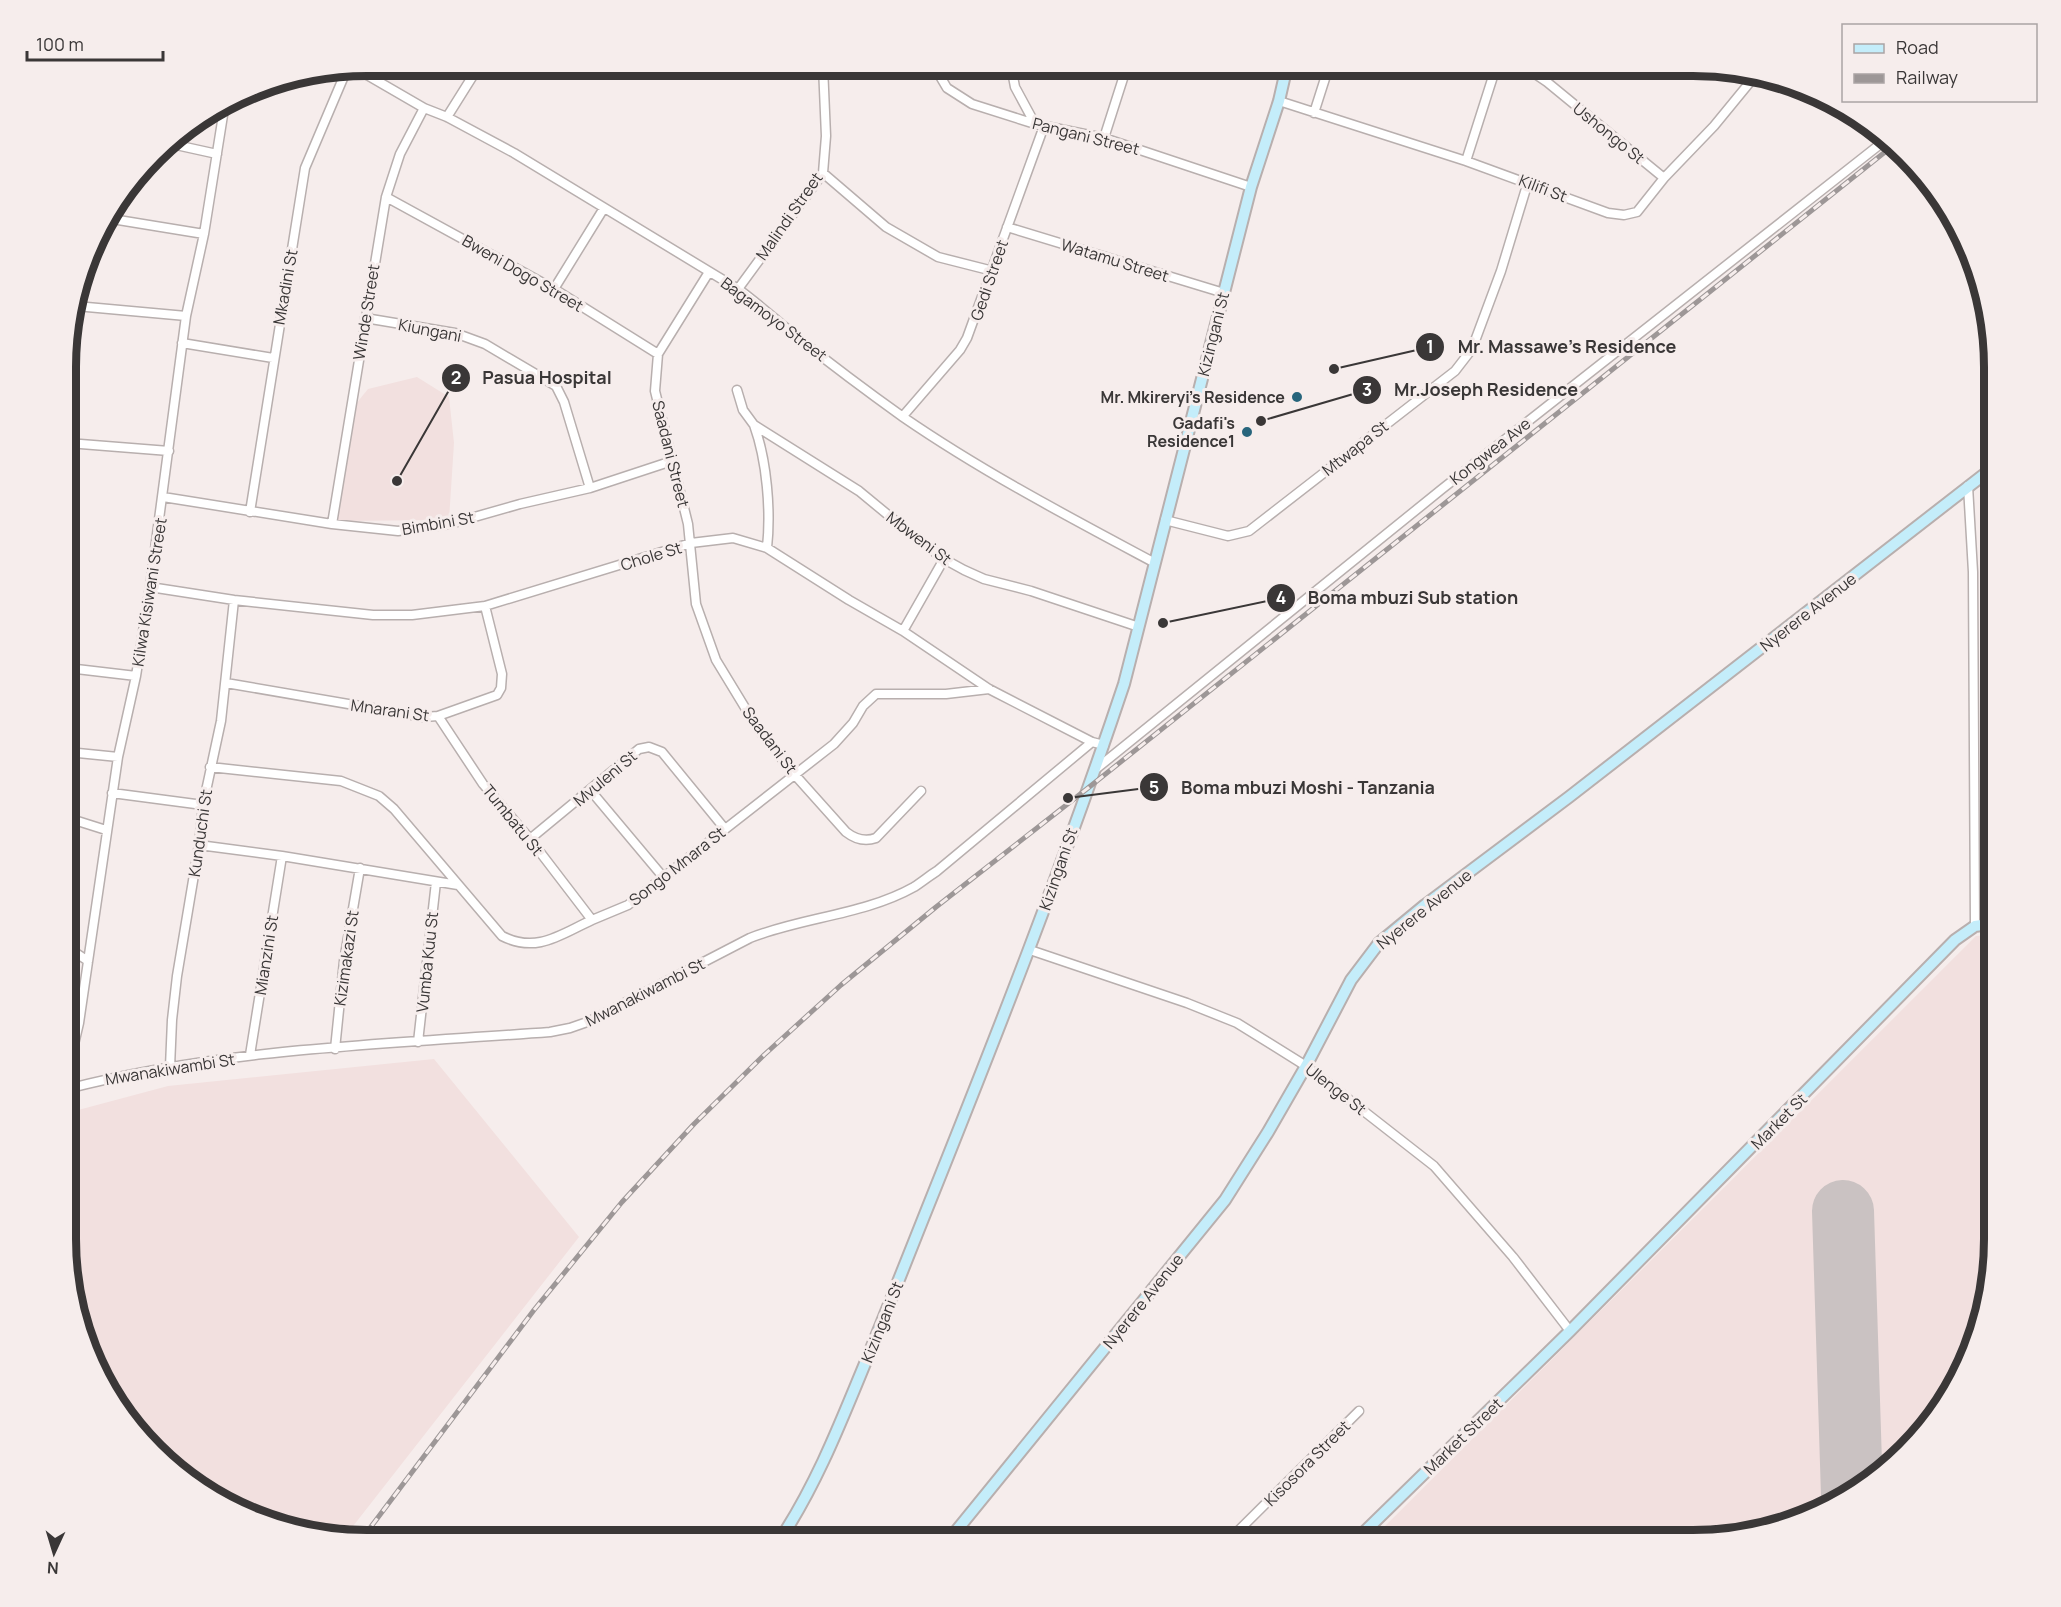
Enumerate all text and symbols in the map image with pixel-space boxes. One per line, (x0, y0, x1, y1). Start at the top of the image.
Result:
scale bar (27, 24, 164, 62)
legend (1842, 24, 2037, 102)
text: 100 m (36, 32, 84, 56)
text: Road (1896, 35, 1939, 59)
text: Railway (1896, 65, 1958, 89)
street label: Ushongo St (1568, 97, 1650, 169)
street label: Pangani Street (1030, 112, 1142, 160)
street label: Malindi Street (751, 168, 827, 264)
street label: Kilifi St (1516, 169, 1570, 207)
street label: Bweni Dogo Street (458, 229, 588, 317)
street label: Watamu Street (1058, 233, 1172, 287)
street label: Gedi Street (965, 237, 1013, 323)
street label: Mkadini St (268, 248, 302, 326)
street label: Winde Street (348, 262, 384, 362)
street label: Bagamoyo Street (716, 272, 832, 366)
street label: Kizingani St (1192, 290, 1234, 378)
street label: Kiungani (397, 313, 463, 347)
callout: Mr. Massawe's Residence (1415, 329, 1688, 365)
text: 1 (1426, 334, 1434, 358)
text: Mr. Massawe's Residence (1458, 334, 1676, 358)
callout: Pasua Hospital (441, 360, 624, 396)
text: 2 (451, 365, 461, 389)
text: Pasua Hospital (482, 365, 612, 389)
callout: Mr.Joseph Residence (1352, 372, 1590, 408)
text: 3 (1362, 377, 1372, 401)
text: Mr.Joseph Residence (1394, 377, 1578, 401)
place label: Mr. Mkireryi's Residence (1101, 386, 1285, 408)
marker: Mr. Mkireryi's Residence (1290, 390, 1304, 404)
street label: Saadani Street (647, 398, 695, 510)
place label: Gadafi's Residence1 (1147, 412, 1235, 452)
street label: Kongwea Ave (1445, 412, 1535, 490)
street label: Mtwapa St (1317, 415, 1393, 481)
marker: Gadafi's Residence1 (1240, 425, 1254, 439)
street label: Bimbini St (400, 506, 476, 540)
street label: Mbweni St (882, 506, 956, 570)
street label: Kilwa Kisiwani Street (126, 516, 172, 668)
street label: Chole St (618, 536, 684, 576)
street label: Nyerere Avenue (1755, 568, 1861, 656)
callout: Boma mbuzi Sub station (1266, 580, 1530, 616)
text: 4 (1276, 585, 1287, 609)
text: Boma mbuzi Sub station (1308, 585, 1518, 609)
street label: Mnarani St (349, 694, 431, 726)
street label: Saadani St (738, 702, 802, 778)
street label: Mvuleni St (569, 745, 641, 811)
callout: Boma mbuzi Moshi - Tanzania (1139, 769, 1447, 805)
text: 5 (1149, 775, 1159, 799)
text: Boma mbuzi Moshi - Tanzania (1181, 775, 1435, 799)
street label: Tumbatu St (478, 780, 548, 860)
street label: Kunduchi St (183, 788, 217, 878)
street label: Songo Mnara St (624, 821, 730, 911)
street label: Kizingani St (1034, 825, 1082, 913)
street label: Nyerere Avenue (1372, 864, 1476, 954)
street label: Kizimakazi St (328, 909, 364, 1007)
street label: Vumba Kuu St (411, 911, 443, 1013)
street label: Mianzini St (249, 914, 283, 996)
street label: Mwanakiwambi St (582, 952, 708, 1032)
street label: Mwanakiwambi St (104, 1048, 236, 1090)
street label: Ulenge St (1301, 1058, 1371, 1120)
street label: Market St (1746, 1088, 1812, 1154)
street label: Nyerere Avenue (1098, 1249, 1188, 1353)
street label: Kizingani St (856, 1278, 908, 1366)
street label: Market Street (1419, 1393, 1507, 1479)
street label: Kisosora Street (1259, 1415, 1355, 1511)
north arrow (24, 1523, 84, 1583)
text: N (46, 1557, 59, 1579)

